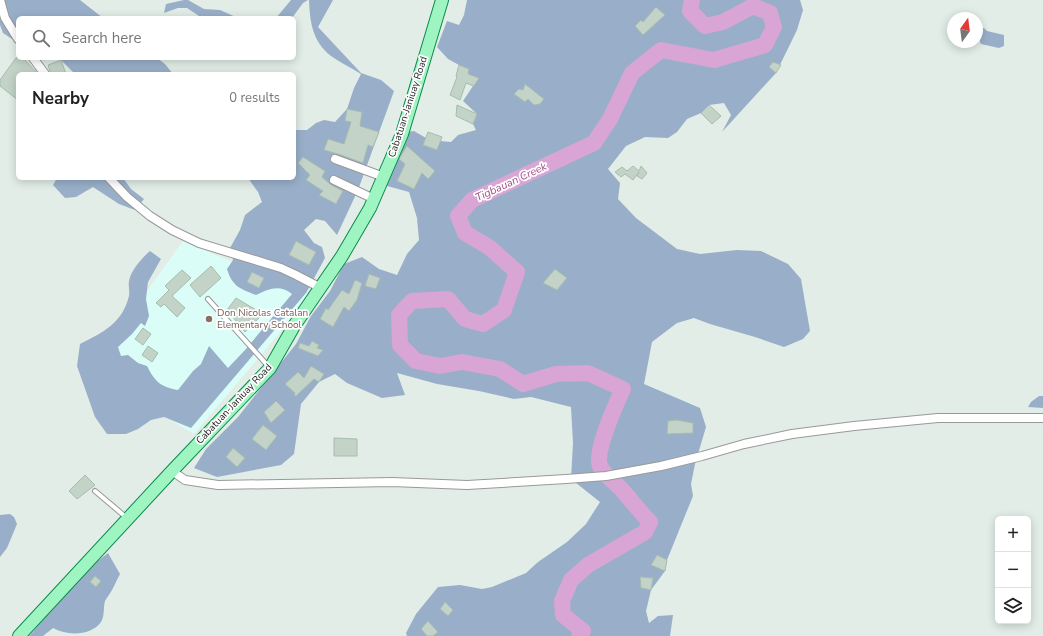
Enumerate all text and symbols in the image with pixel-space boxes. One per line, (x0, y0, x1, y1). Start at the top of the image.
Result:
north arrow (947, 12, 983, 48)
search box (16, 16, 296, 60)
icon: search (30, 27, 52, 49)
text: Search here (62, 28, 142, 48)
street label: Cabatuan-Janiuay Road (385, 55, 431, 159)
text: Nearby (32, 87, 89, 110)
text: 0 results (229, 89, 280, 107)
water label: Tigbauan Creek (473, 159, 550, 205)
place label: Don Nicolas Catalan Elementary School (217, 306, 308, 332)
marker: Don Nicolas Catalan Elementary School (204, 314, 214, 324)
street label: Cabatuan-Janiuay Road (193, 361, 275, 447)
map controls (995, 516, 1031, 624)
button: + (995, 516, 1031, 552)
button: − (995, 552, 1031, 588)
button: layers (995, 588, 1031, 624)

